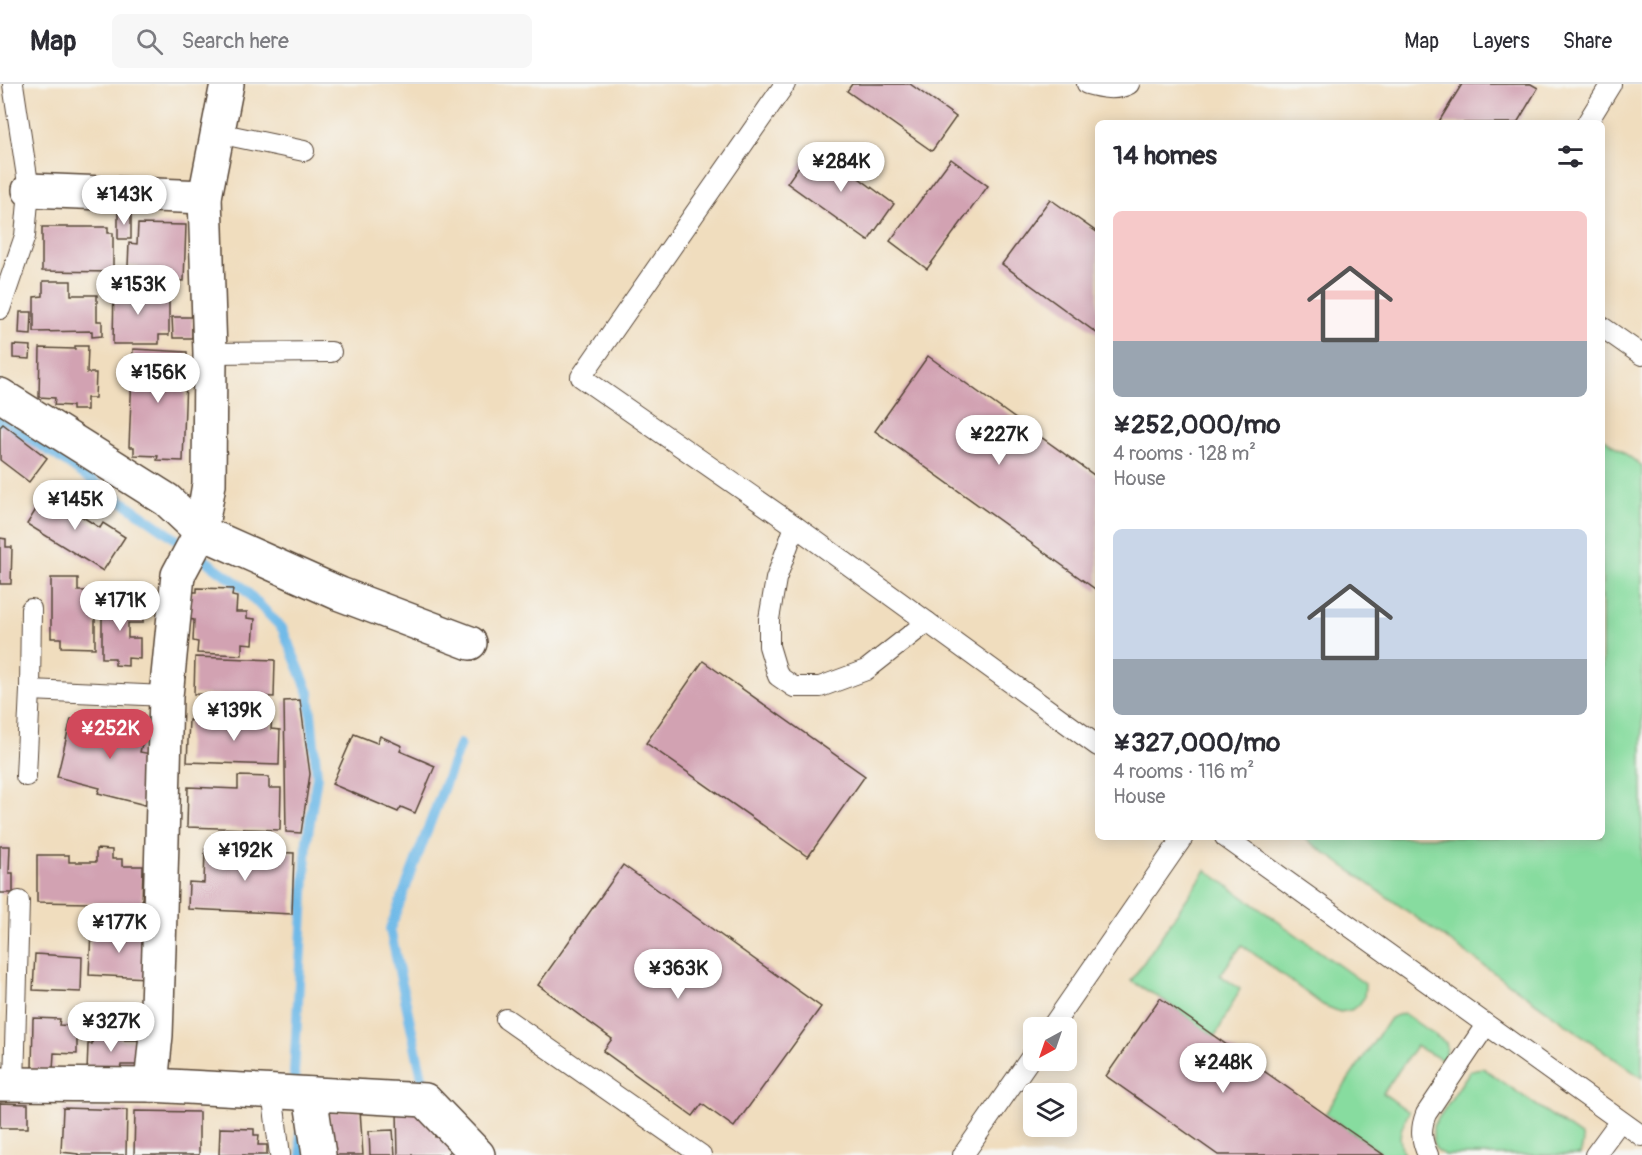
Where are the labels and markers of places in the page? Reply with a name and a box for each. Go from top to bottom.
pin: ¥284K [799,142,883,193]
pin: ¥143K [82,175,166,226]
pin: ¥153K [96,265,180,316]
pin: ¥156K [116,353,200,404]
pin: ¥227K [957,415,1041,466]
pin: ¥145K [33,480,117,531]
pin: ¥171K [78,581,162,632]
pin: ¥139K [192,691,276,742]
pin: ¥252K [68,709,152,760]
pin: ¥192K [203,831,287,882]
pin: ¥177K [77,903,161,954]
pin: ¥363K [636,949,720,1000]
pin: ¥327K [69,1002,153,1053]
pin: ¥248K [1181,1043,1265,1094]

